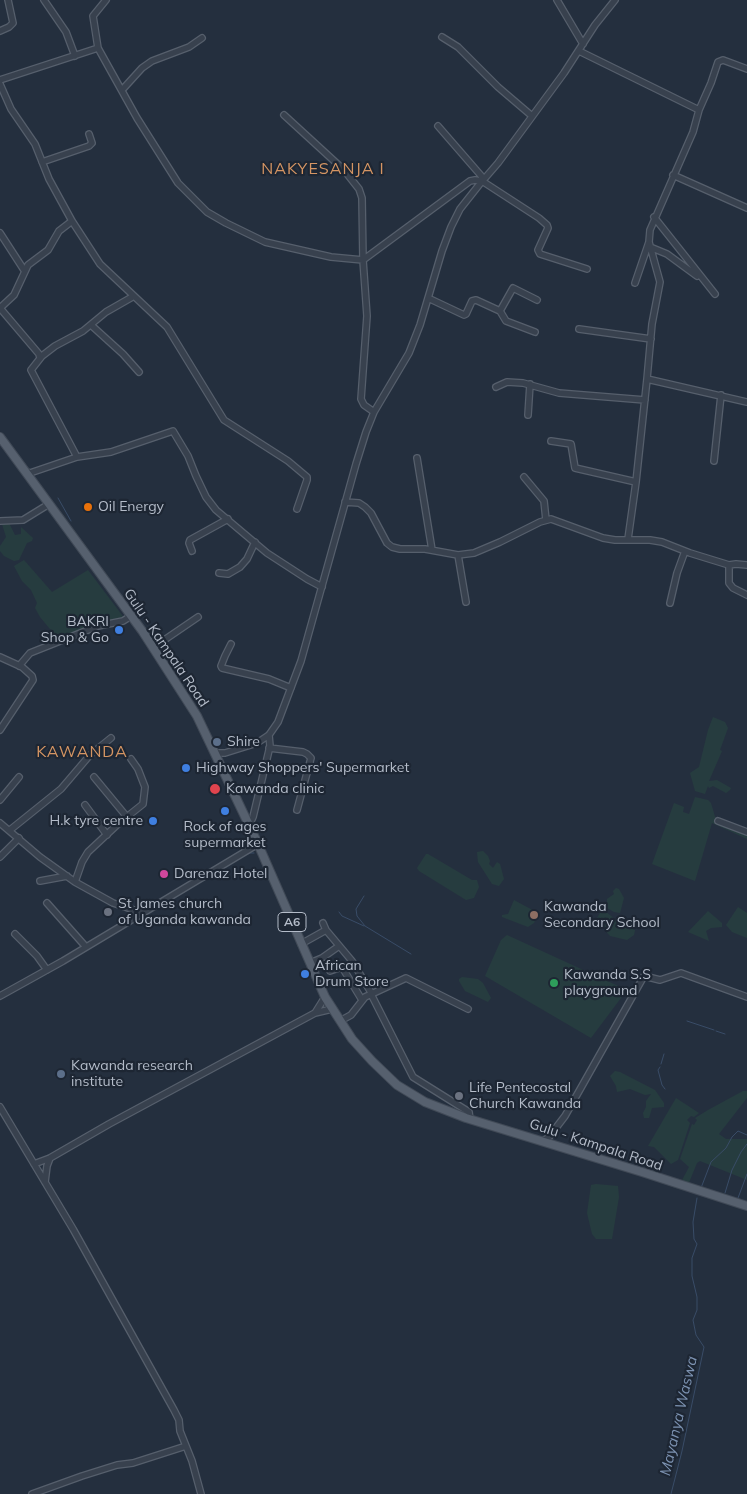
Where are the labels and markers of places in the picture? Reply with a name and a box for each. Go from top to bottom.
place label: Oil Energy [98,499,164,515]
marker: Oil Energy [82,501,94,513]
place label: BAKRI Shop & Go [41,614,109,646]
marker: BAKRI Shop & Go [113,624,125,636]
place label: Shire [227,734,260,750]
marker: Shire [211,736,223,748]
place label: Highway Shoppers' Supermarket [196,760,409,776]
marker: Highway Shoppers' Supermarket [180,762,192,774]
place label: Kawanda clinic [226,781,324,797]
marker: Kawanda clinic [208,782,222,796]
marker: Rock of ages supermarket [219,805,231,817]
place label: H.k tyre centre [49,813,143,829]
marker: H.k tyre centre [147,815,159,827]
place label: Rock of ages supermarket [183,819,267,852]
place label: Darenaz Hotel [174,866,267,882]
marker: Darenaz Hotel [158,868,170,880]
place label: St James church of Uganda kawanda [118,896,251,929]
place label: Kawanda Secondary School [544,899,660,932]
marker: St James church of Uganda kawanda [102,906,114,918]
marker: Kawanda Secondary School [528,909,540,921]
place label: African Drum Store [315,958,389,990]
place label: Kawanda S.S playground [564,967,651,1000]
marker: African Drum Store [299,968,311,980]
marker: Kawanda S.S playground [548,977,560,989]
place label: Kawanda research institute [71,1058,193,1090]
marker: Kawanda research institute [55,1068,67,1080]
place label: Life Pentecostal Church Kawanda [469,1080,581,1112]
marker: Life Pentecostal Church Kawanda [453,1090,465,1102]

